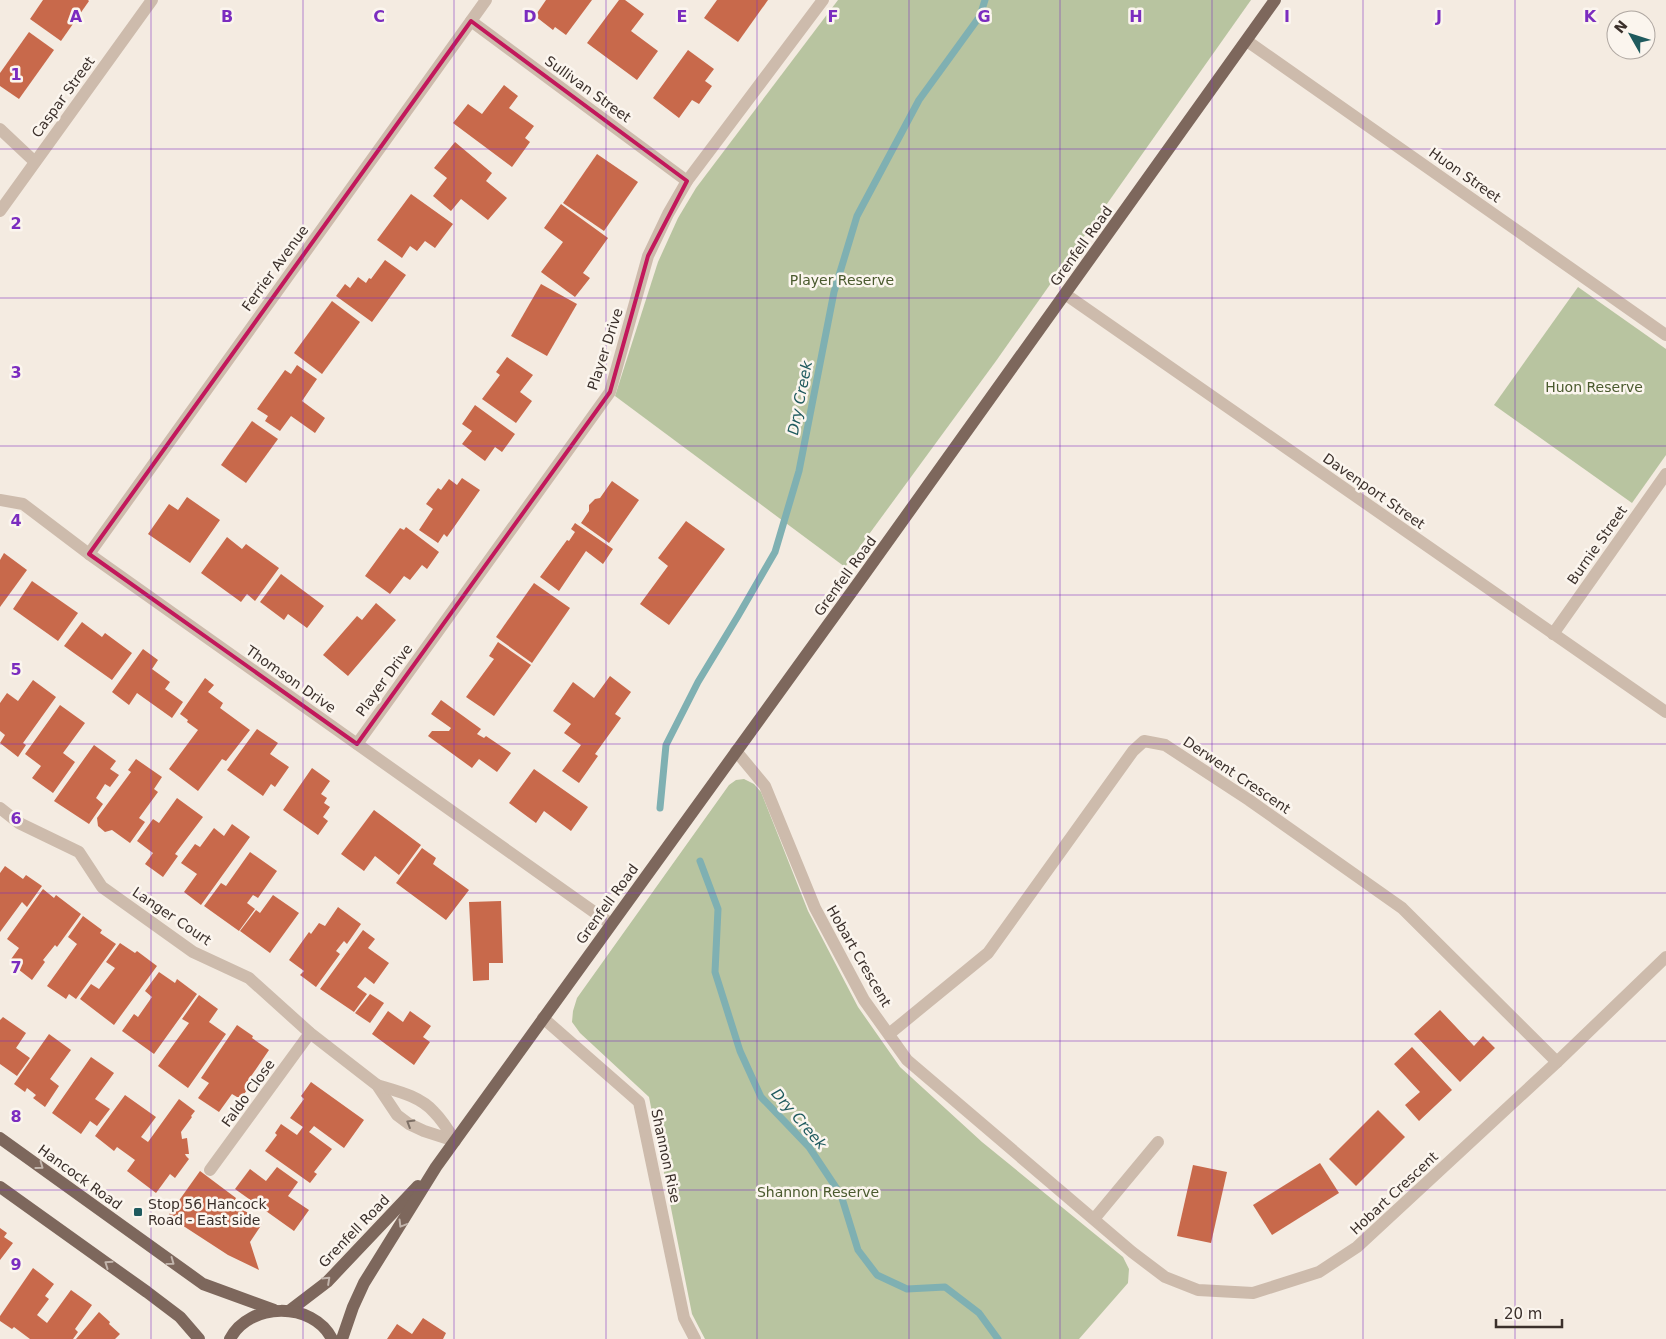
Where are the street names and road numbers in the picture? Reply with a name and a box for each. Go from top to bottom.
street label: Caspar Street [28,53,98,140]
street label: Sullivan Street [542,53,634,126]
street label: Huon Street [1426,144,1504,206]
street label: Grenfell Road [1047,203,1115,289]
street label: Ferrier Avenue [239,222,311,314]
street label: Player Drive [584,306,626,392]
street label: Davenport Street [1320,450,1428,532]
street label: Burnie Street [1564,502,1630,587]
street label: Grenfell Road [811,533,879,619]
street label: Thomson Drive [242,641,339,716]
street label: Player Drive [352,641,416,719]
street label: Derwent Crescent [1180,733,1294,817]
street label: Grenfell Road [573,861,641,947]
street label: Langer Court [130,884,215,948]
street label: Hobart Crescent [824,903,895,1010]
street label: Faldo Close [218,1056,278,1130]
street label: Shannon Rise [648,1108,684,1204]
street label: Hancock Road [35,1141,125,1213]
street label: Hobart Crescent [1347,1148,1442,1238]
street label: Grenfell Road [315,1191,393,1271]

